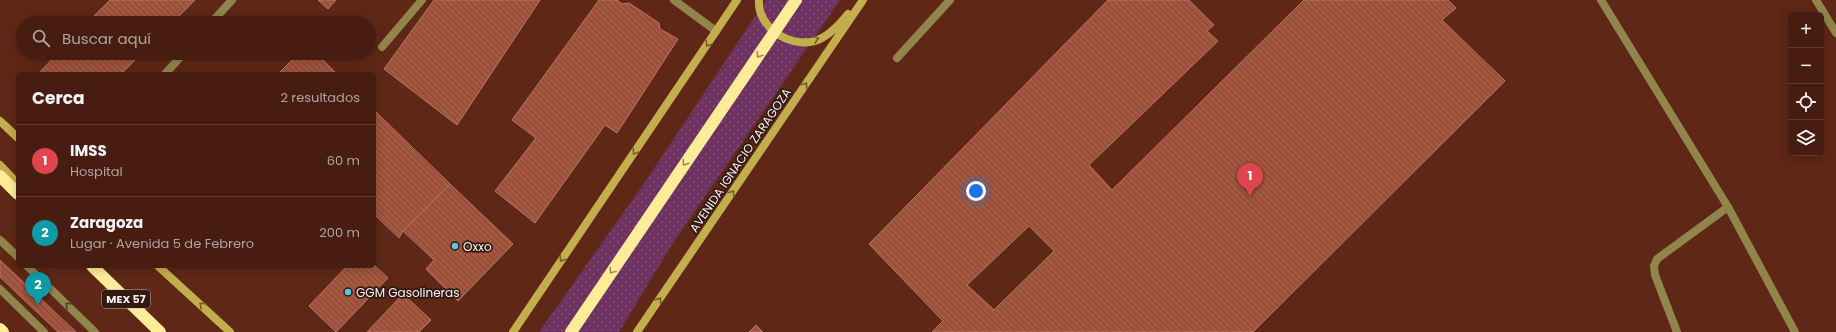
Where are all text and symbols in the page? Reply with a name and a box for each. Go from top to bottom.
map controls [1788,12,1824,156]
button: + [1788,12,1824,48]
search box [16,16,376,60]
icon: search [30,27,52,49]
text: Buscar aquí [62,28,151,49]
one-way arrow [812,35,819,44]
one-way arrow [705,40,712,47]
button: − [1788,48,1824,84]
one-way arrow [756,51,763,58]
one-way arrow [800,82,808,89]
button: locate [1788,84,1824,120]
street label: AVENIDA IGNACIO ZARAGOZA [685,85,795,235]
text: Cerca [32,86,85,110]
text: 2 resultados [280,88,360,107]
button: layers [1788,120,1824,156]
text: IMSS [70,140,107,161]
one-way arrow [633,147,640,154]
text: 1 [43,151,47,170]
text: 60 m [327,151,360,170]
one-way arrow [683,159,690,166]
text: Hospital [70,162,123,181]
pin: 1 [1237,163,1263,196]
your location [966,181,986,201]
one-way arrow [727,190,734,197]
text: Zaragoza [70,212,143,233]
text: 2 [41,223,49,242]
text: 200 m [319,223,360,242]
text: Lugar · Avenida 5 de Febrero [70,234,254,253]
place label: Oxxo [463,238,492,255]
marker: Oxxo [450,241,460,251]
one-way arrow [560,255,567,262]
one-way arrow [610,266,617,273]
pin: 2 [25,272,51,305]
place label: GGM Gasolineras [356,284,459,301]
marker: GGM Gasolineras [343,287,353,297]
road number: MEX 57 [102,290,150,308]
one-way arrow [654,297,662,304]
one-way arrow [65,302,73,309]
one-way arrow [199,302,207,310]

